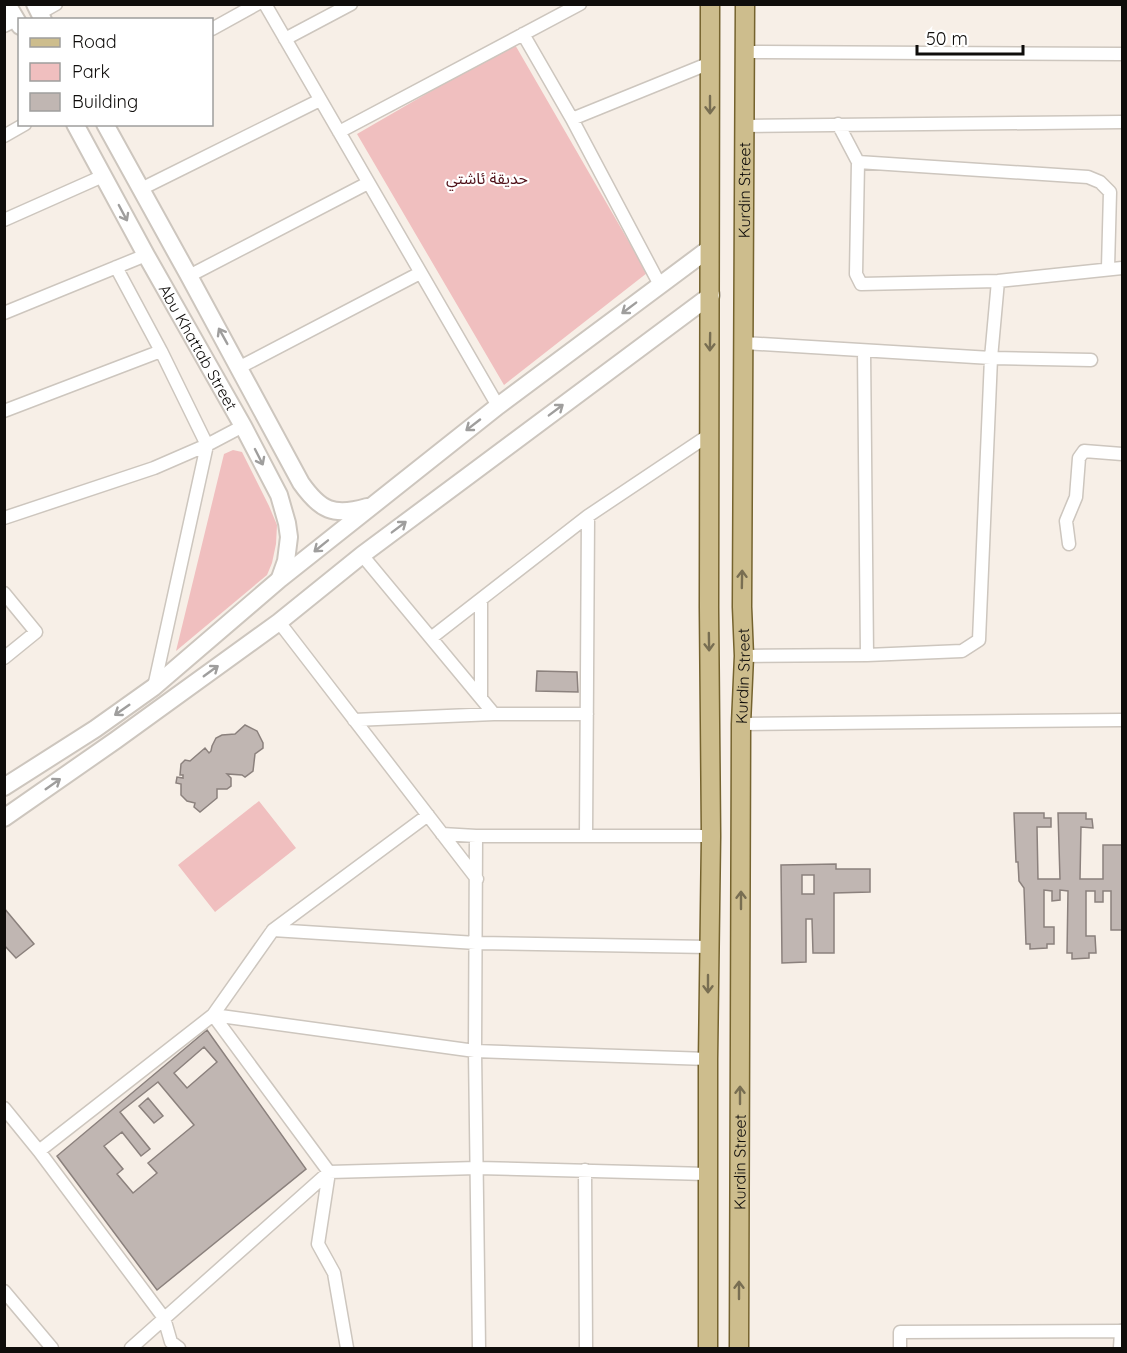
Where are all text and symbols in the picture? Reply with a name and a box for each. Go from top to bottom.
legend [18,18,213,126]
scale bar [917,18,1024,56]
text: 50 m [926,27,968,50]
text: Road [72,30,117,53]
text: Park [72,60,110,83]
text: Building [72,90,138,113]
one-way arrow [704,94,716,114]
street label: Kurdin Street [734,142,754,238]
park label: حديقة ئاشتي [446,168,528,191]
one-way arrow [117,204,129,221]
street label: Abu Khattab Street [155,281,242,414]
one-way arrow [621,301,637,314]
one-way arrow [217,328,228,346]
one-way arrow [704,331,716,351]
one-way arrow [547,404,563,417]
one-way arrow [466,418,482,431]
one-way arrow [254,447,265,465]
one-way arrow [391,521,407,533]
one-way arrow [313,540,329,553]
one-way arrow [736,570,748,590]
street label: Kurdin Street [731,628,754,724]
one-way arrow [703,631,715,651]
one-way arrow [203,665,219,677]
one-way arrow [114,704,130,716]
one-way arrow [44,778,60,790]
one-way arrow [735,891,746,911]
one-way arrow [702,973,714,993]
one-way arrow [734,1086,746,1106]
street label: Kurdin Street [729,1114,750,1210]
one-way arrow [733,1281,745,1301]

